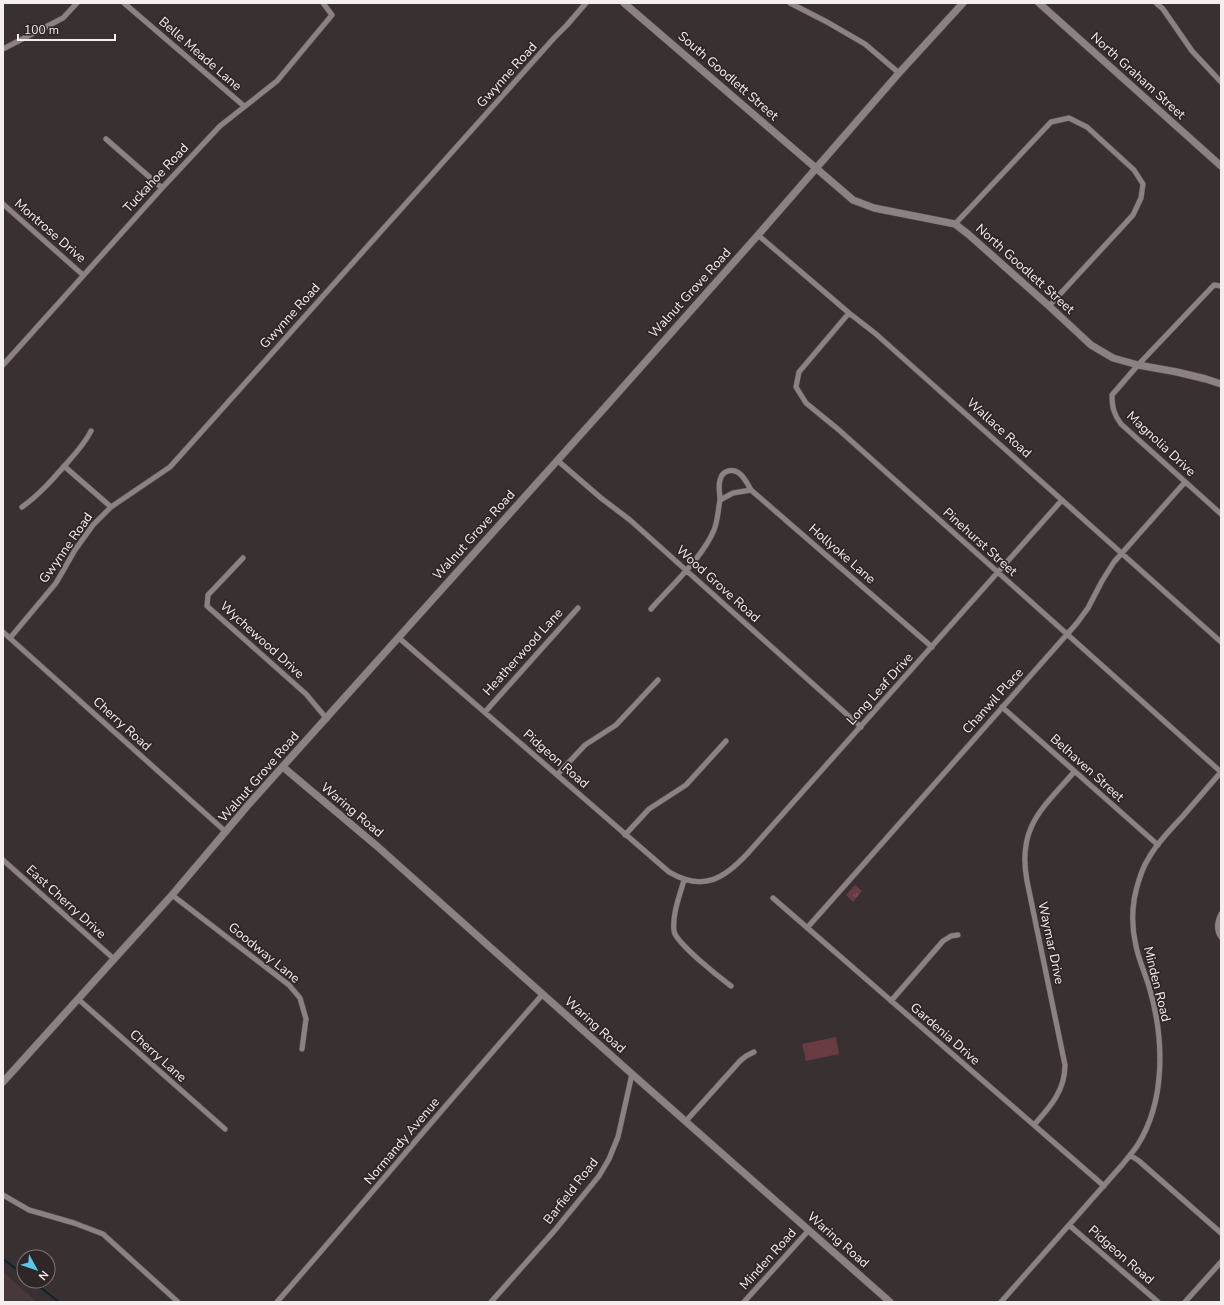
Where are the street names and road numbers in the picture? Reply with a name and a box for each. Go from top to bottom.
street label: Belle Meade Lane [155,13,245,95]
street label: South Goodlett Street [674,27,782,125]
street label: North Graham Street [1087,28,1190,124]
street label: Gwynne Road [473,38,541,112]
street label: Tuckahoe Road [119,139,193,217]
street label: Montrose Drive [10,195,90,267]
street label: North Goodlett Street [972,220,1079,318]
street label: Walnut Grove Road [645,244,735,342]
street label: Gwynne Road [256,279,324,353]
street label: Wallace Road [963,394,1035,462]
street label: Magnolia Drive [1123,407,1199,481]
street label: Walnut Grove Road [429,486,519,584]
street label: Pinehurst Street [939,504,1021,581]
street label: Gwynne Road [35,509,97,587]
street label: Hollyoke Lane [805,520,879,588]
street label: Wood Grove Road [672,541,764,627]
street label: Wychewood Drive [216,597,308,683]
street label: Heatherwood Lane [479,604,567,700]
street label: Long Leaf Drive [843,649,917,729]
street label: Chanwil Place [958,664,1028,738]
street label: Cherry Road [89,693,155,755]
street label: Pidgeon Road [519,725,593,793]
street label: Walnut Grove Road [214,728,304,826]
street label: Belhaven Street [1046,730,1128,806]
street label: Waring Road [317,778,387,842]
street label: East Cherry Drive [22,861,110,943]
street label: Waymar Drive [1033,900,1069,986]
street label: Goodway Lane [224,919,304,988]
street label: Minden Road [1139,944,1175,1024]
street label: Waring Road [560,993,630,1057]
street label: Gardenia Drive [906,999,984,1069]
street label: Cherry Lane [126,1026,190,1087]
street label: Normandy Avenue [360,1093,444,1188]
street label: Barfield Road [539,1154,603,1228]
street label: Waring Road [803,1208,873,1272]
street label: Pidgeon Road [1084,1221,1158,1289]
street label: Minden Road [736,1224,800,1294]

